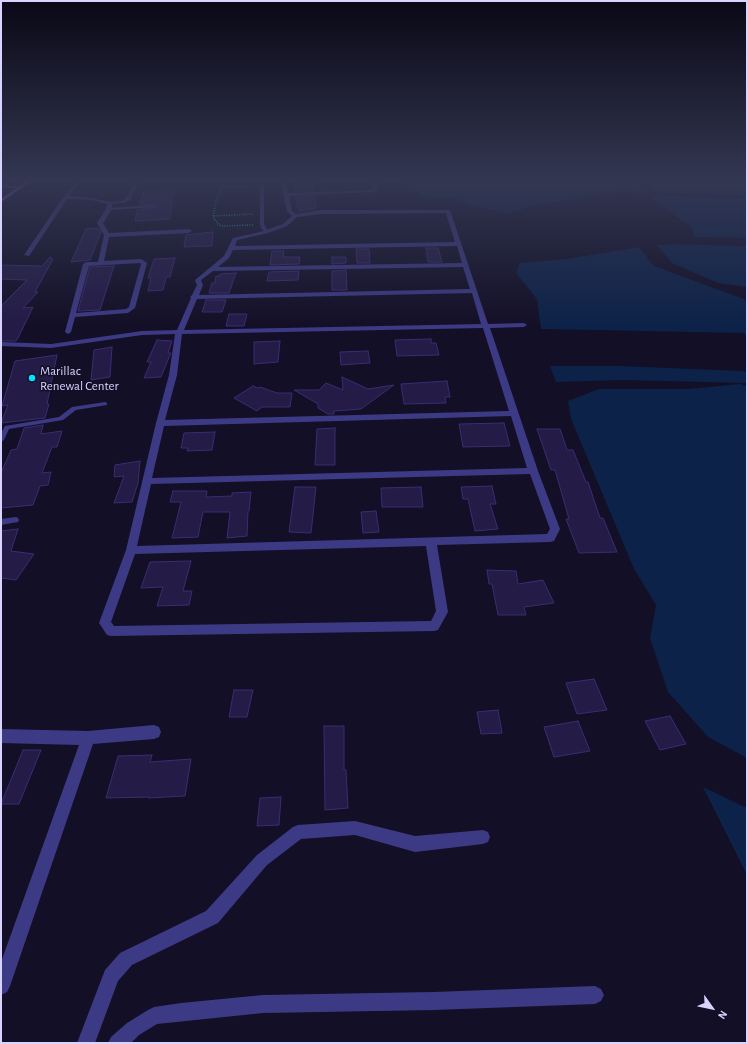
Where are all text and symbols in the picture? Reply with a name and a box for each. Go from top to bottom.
place label: Marillac Renewal Center [40,363,119,394]
marker: Marillac Renewal Center [27,373,37,383]
north arrow [692,988,732,1028]
text: N [716,1009,729,1021]

